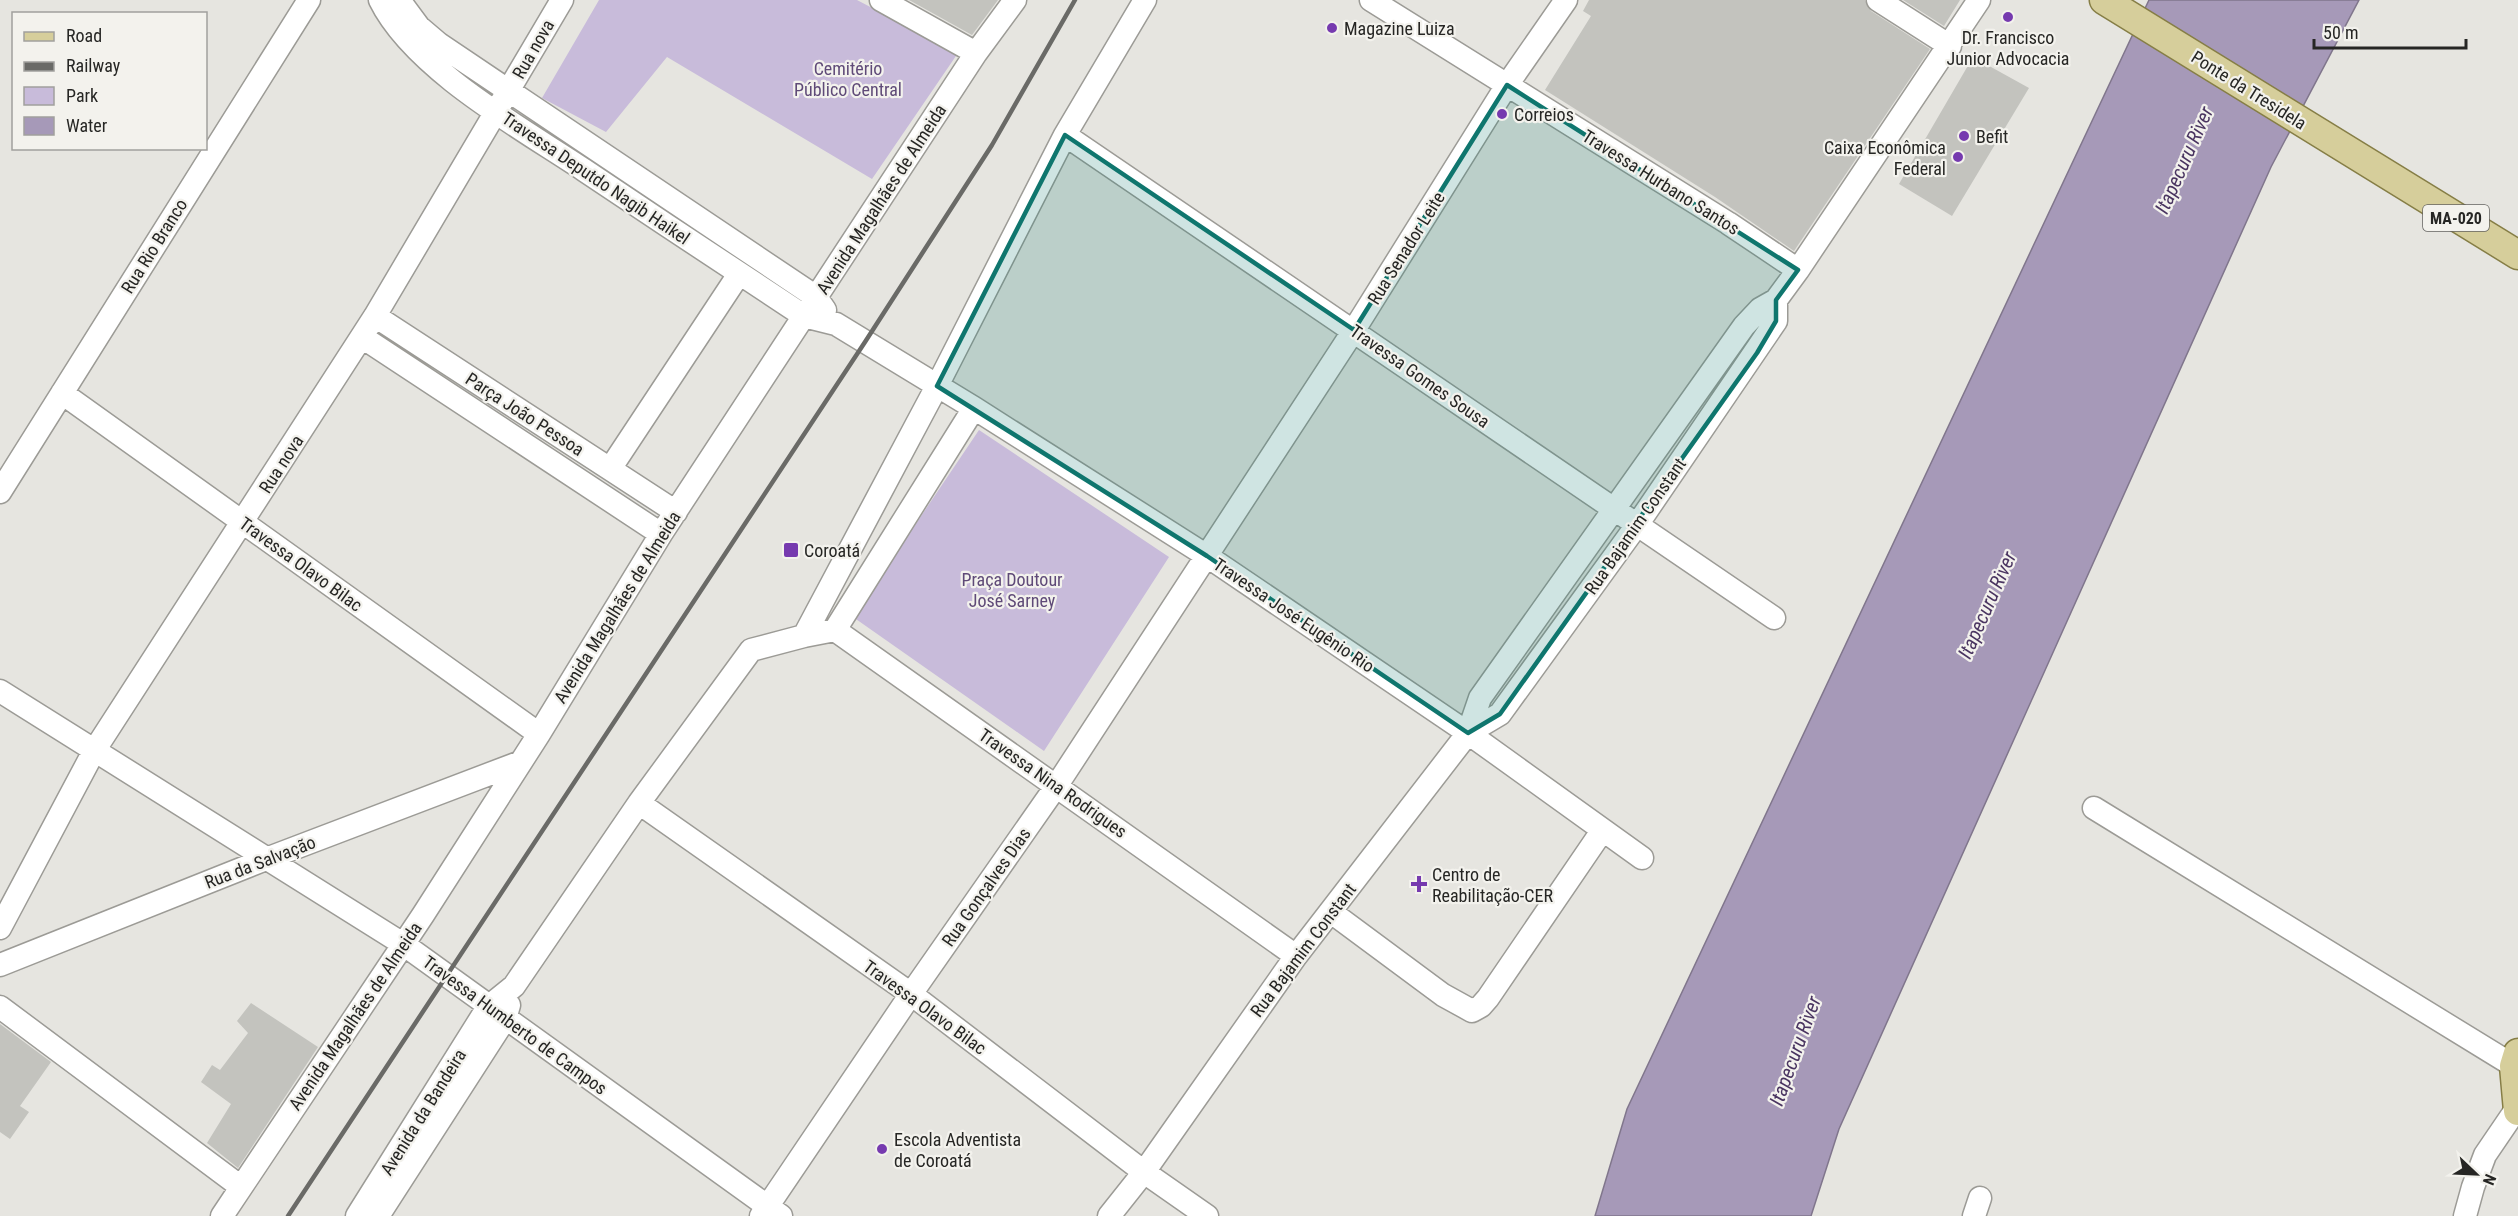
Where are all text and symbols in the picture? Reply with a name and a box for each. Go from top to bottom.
marker: Dr. Francisco Junior Advocacia [2001,10,2015,24]
legend [12,12,207,150]
scale bar [2314,12,2466,50]
street label: Rua nova [508,16,558,82]
place label: Magazine Luiza [1344,18,1455,39]
marker: Magazine Luiza [1325,21,1339,35]
text: 50 m [2323,22,2358,43]
text: Road [66,25,102,46]
place label: Dr. Francisco Junior Advocacia [1947,27,2069,69]
street label: Ponte da Tresidela [2188,46,2310,134]
text: Railway [66,55,121,76]
park label: Cemitério Público Central [794,58,902,100]
text: Park [66,85,98,106]
street label: Avenida Magalhães de Almeida [812,100,950,298]
water label: Itapecuru River [2150,102,2219,217]
place label: Correios [1514,104,1574,125]
street label: Travessa Deputdo Nagib Haikel [498,107,694,249]
marker: Correios [1495,107,1509,121]
text: Water [66,115,108,136]
street label: Travessa Hurbano Santos [1579,125,1743,239]
place label: Befit [1976,126,2008,147]
marker: Befit [1957,129,1971,143]
place label: Caixa Econômica Federal [1824,137,1946,179]
marker: Caixa Econômica Federal [1951,150,1965,164]
street label: Rua Senador Leite [1363,188,1449,308]
street label: Rua Rio Branco [117,195,191,297]
road number: MA-020 [2423,205,2489,231]
street label: Travessa Gomes Sousa [1346,320,1494,432]
street label: Parça João Pessoa [462,368,588,460]
street label: Rua nova [255,431,307,497]
street label: Rua Bajamim Constant [1580,454,1690,598]
street label: Avenida Magalhães de Almeida [549,507,685,707]
street label: Travessa Olavo Bilac [235,512,367,616]
place label: Coroatá [804,540,860,561]
marker: Coroatá [782,541,800,559]
water label: Itapecuru River [1953,547,2022,662]
street label: Travessa José Eugênio Rio [1210,553,1378,677]
park label: Praça Doutour José Sarney [961,569,1063,611]
street label: Travessa Nina Rodrigues [975,724,1131,842]
street label: Rua Gonçalves Dias [937,824,1035,950]
street label: Rua da Salvação [202,831,318,893]
place label: Centro de Reabilitação-CER [1432,864,1553,906]
marker: Centro de Reabilitação-CER [1410,875,1428,893]
street label: Rua Bajamim Constant [1246,879,1360,1021]
street label: Avenida Magalhães de Almeida [284,918,426,1114]
street label: Travessa Humberto de Campos [419,951,611,1099]
street label: Travessa Olavo Bilac [859,955,991,1059]
water label: Itapecuru River [1764,992,1826,1109]
street label: Avenida da Bandeira [376,1045,470,1179]
place label: Escola Adventista de Coroatá [894,1129,1021,1171]
marker: Escola Adventista de Coroatá [875,1142,889,1156]
north arrow [2446,1144,2506,1204]
text: N [2479,1171,2500,1188]

